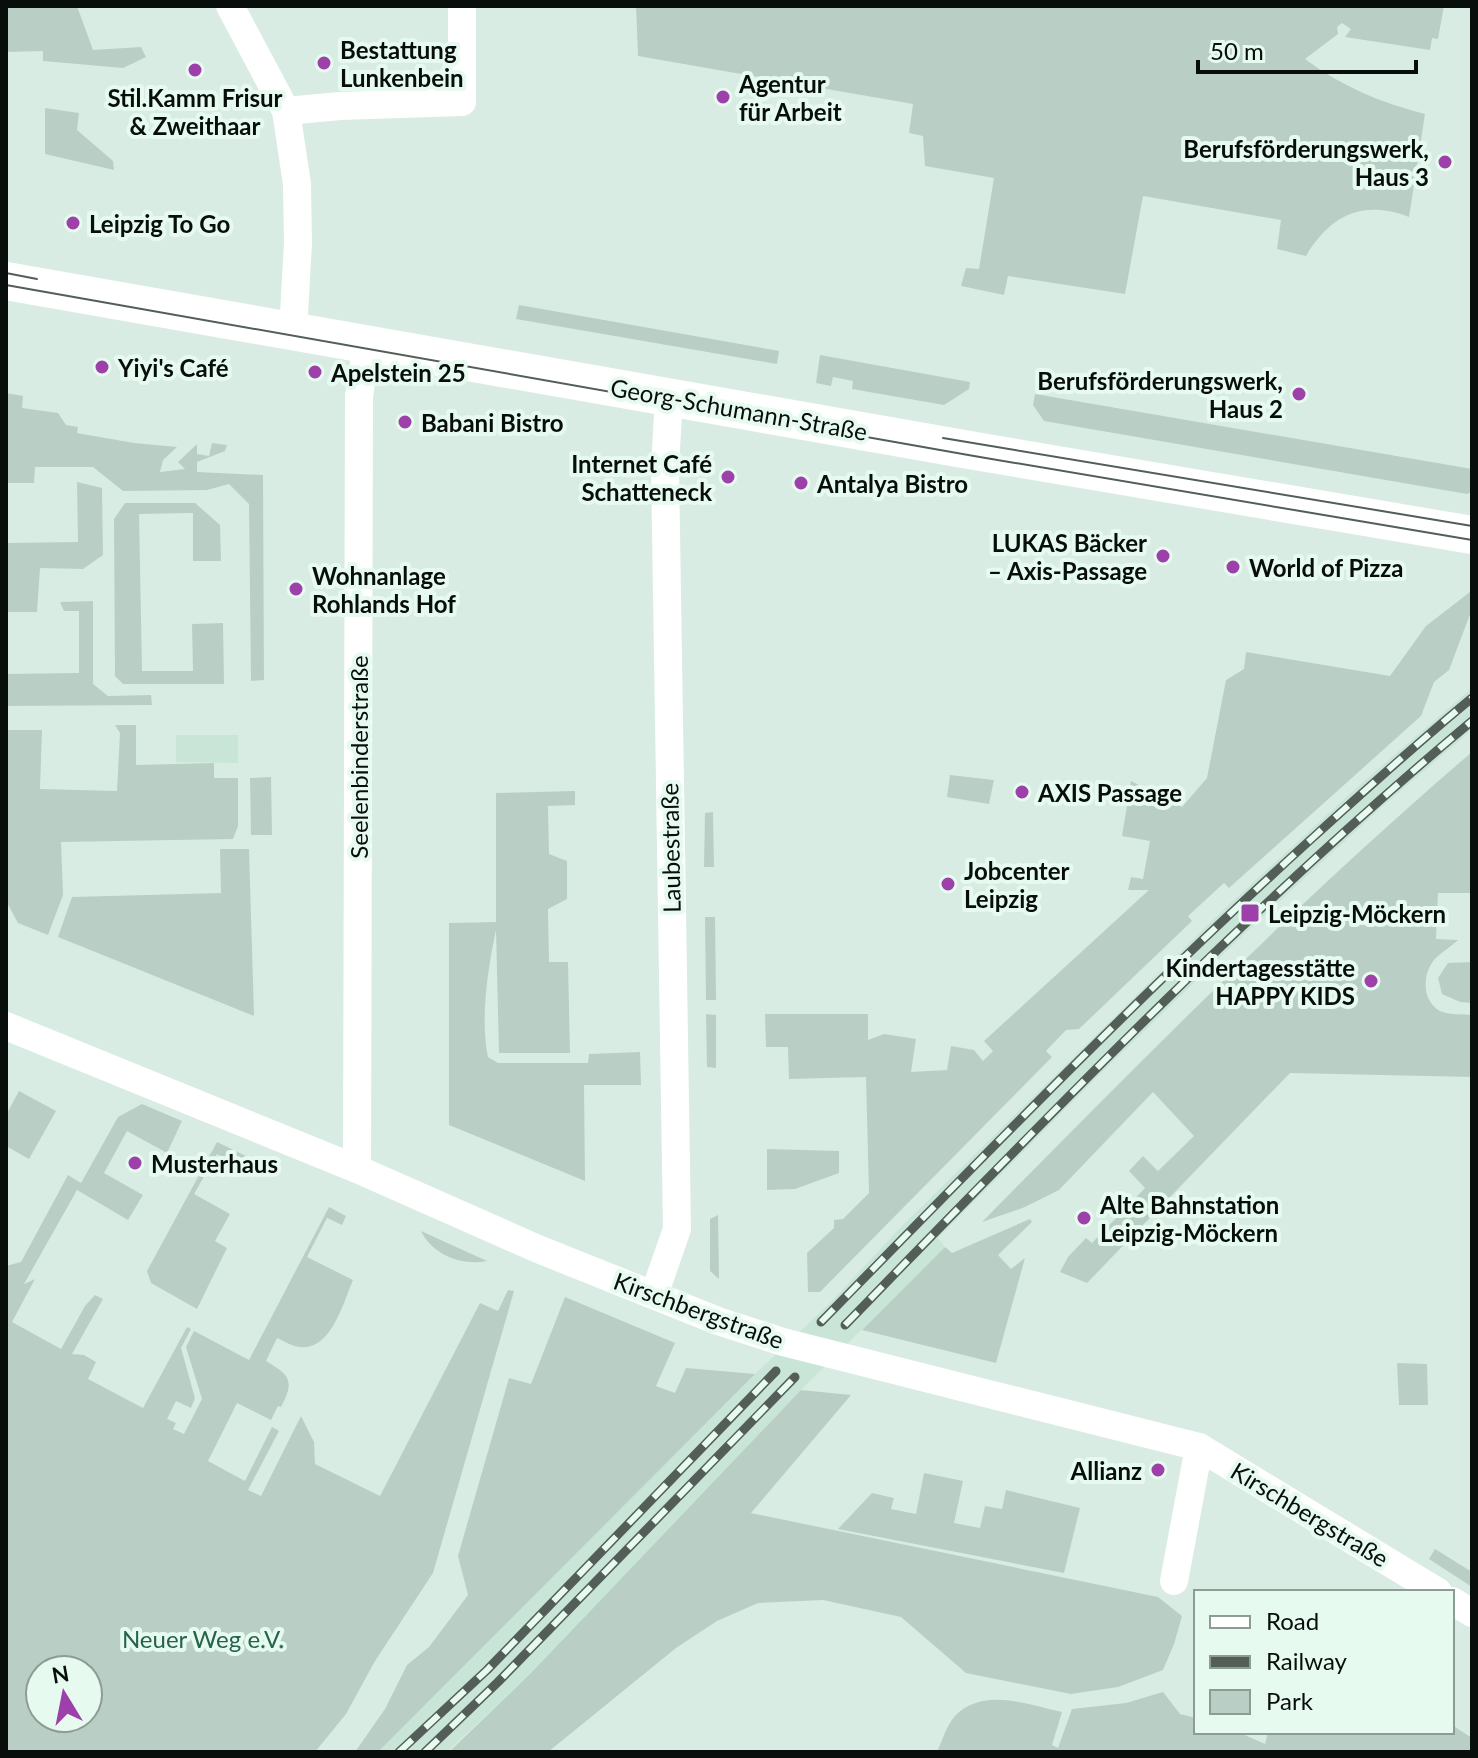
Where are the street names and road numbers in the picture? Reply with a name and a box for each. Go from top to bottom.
street label: Georg-Schumann-Straße [608,372,870,446]
street label: Seelenbinderstraße [344,655,373,859]
street label: Laubestraße [654,783,686,913]
street label: Kirschbergstraße [610,1266,788,1354]
street label: Kirschbergstraße [1226,1456,1394,1572]

